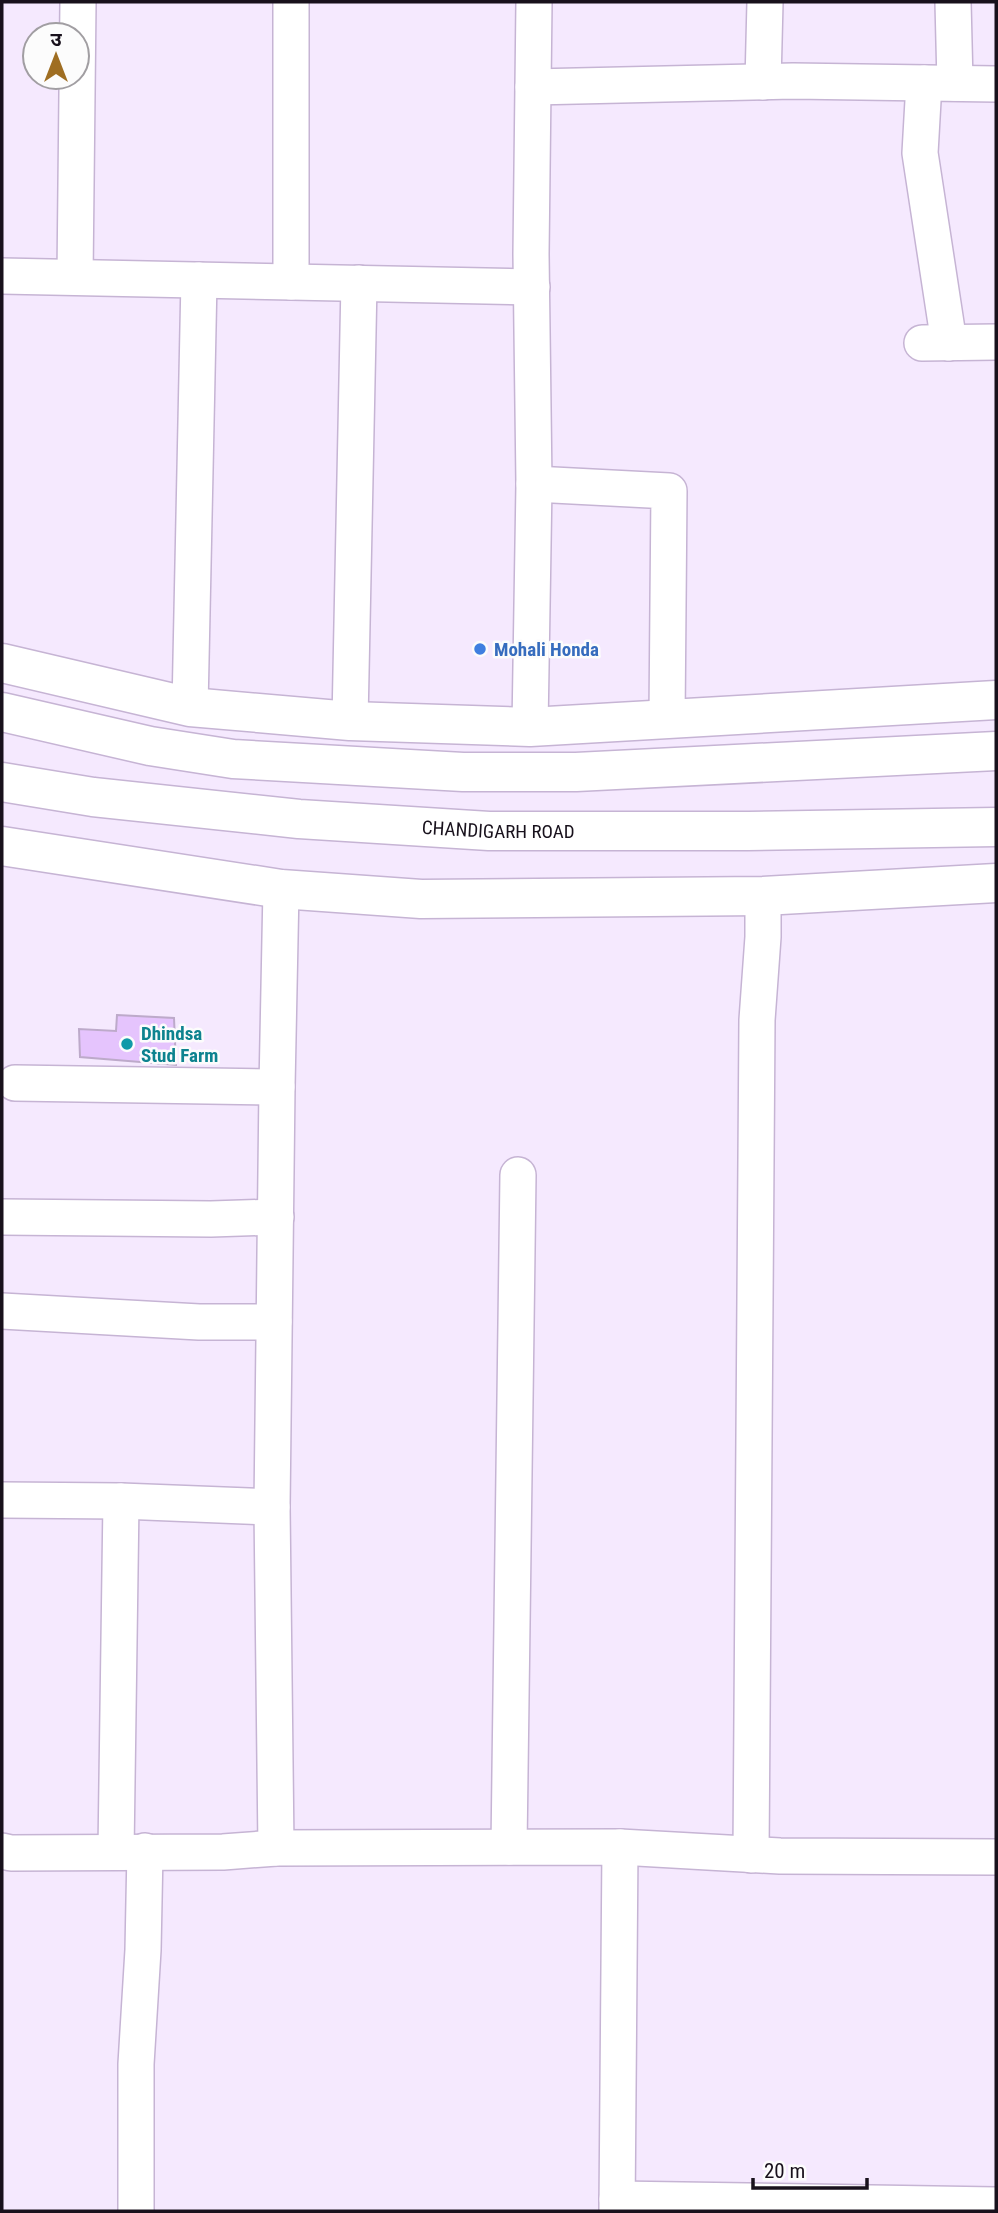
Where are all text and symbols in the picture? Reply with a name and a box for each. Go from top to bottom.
north arrow [21,21,91,91]
text: उ [50,28,62,51]
place label: Mohali Honda [494,638,599,661]
marker: Mohali Honda [472,641,488,657]
street label: CHANDIGARH ROAD [421,816,575,843]
place label: Dhindsa Stud Farm [141,1022,218,1067]
marker: Dhindsa Stud Farm [119,1036,135,1052]
scale bar [753,2146,867,2190]
text: 20 m [764,2159,805,2183]

